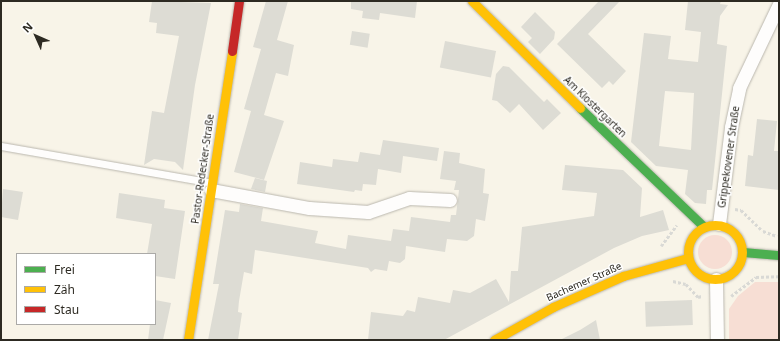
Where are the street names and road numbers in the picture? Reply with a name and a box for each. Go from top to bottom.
street label: Am Klostergarten [561,74,629,140]
street label: Grippekovener Straße [716,105,742,209]
street label: Pastor-Redecker-Straße [189,113,217,225]
street label: Bachemer Straße [545,260,623,304]

